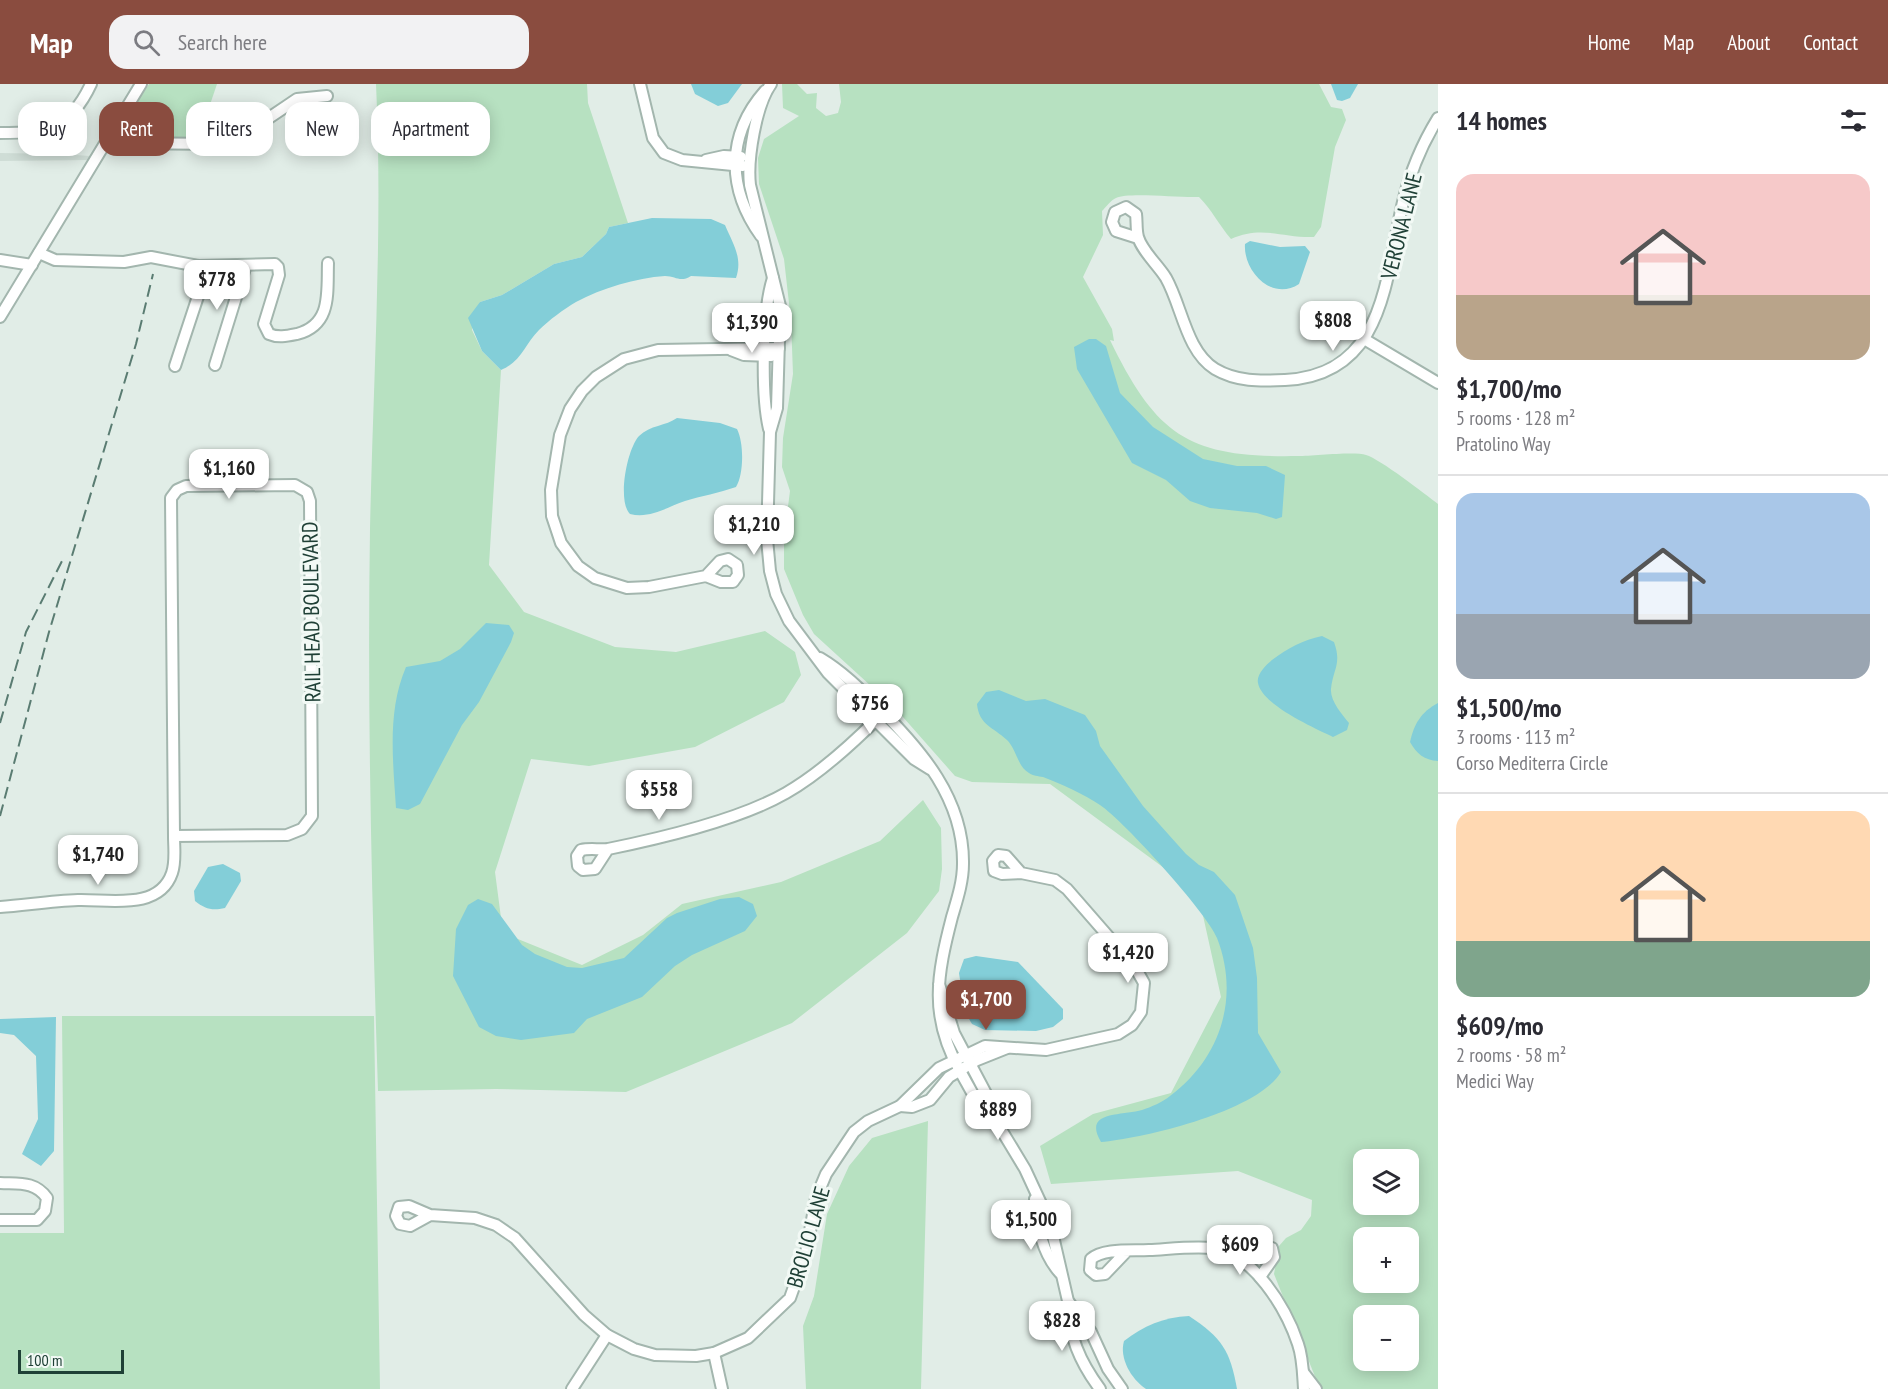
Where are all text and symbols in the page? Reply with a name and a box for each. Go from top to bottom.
search box [109,15,529,69]
text: Map [30,24,73,61]
icon: search [130,26,163,59]
text: Search here [178,28,267,56]
text: Home [1588,29,1630,56]
text: Map [1663,29,1694,56]
text: About [1727,29,1770,56]
text: Contact [1803,29,1858,56]
chip: Buy [18,102,87,156]
chip: Rent [99,102,174,156]
chip: Filters [186,102,273,156]
chip: New [285,102,359,156]
chip: Apartment [371,102,490,156]
text: 14 homes [1456,104,1547,137]
icon: filters [1837,104,1870,137]
street label: VERONA LANE [1374,170,1428,283]
icon: home [1609,213,1717,321]
pin: $778 [181,260,253,311]
text: $778 [198,266,236,292]
pin: $808 [1297,301,1369,352]
pin: $1,390 [703,303,801,354]
text: $808 [1314,307,1352,333]
text: $1,390 [726,309,778,335]
text: $1,700/mo [1456,372,1562,405]
text: 5 rooms · 128 m² [1456,405,1575,431]
text: Pratolino Way [1456,431,1551,457]
pin: $1,160 [180,449,278,500]
text: $1,160 [203,455,255,481]
pin: $1,210 [705,505,803,556]
text: $1,210 [728,511,780,537]
street label: RAIL HEAD BOULEVARD [295,521,327,703]
icon: home [1609,532,1717,640]
pin: $756 [834,684,906,735]
text: $756 [851,690,889,716]
text: $1,500/mo [1456,691,1562,724]
text: 3 rooms · 113 m² [1456,724,1575,750]
text: Corso Mediterra Circle [1456,750,1608,776]
pin: $558 [623,770,695,821]
text: $558 [640,776,678,802]
pin: $1,740 [49,835,147,886]
text: $1,740 [72,841,124,867]
icon: home [1609,850,1717,958]
pin: $1,420 [1079,933,1177,984]
text: $1,420 [1102,939,1154,965]
pin: $1,700 [937,980,1035,1031]
text: $1,700 [960,986,1012,1012]
text: $609/mo [1456,1009,1544,1042]
text: 2 rooms · 58 m² [1456,1042,1566,1068]
text: Medici Way [1456,1068,1534,1094]
pin: $889 [962,1090,1034,1141]
text: $889 [979,1096,1017,1122]
map controls [1353,1149,1419,1371]
button: layers [1353,1149,1419,1215]
street label: BROLIO LANE [780,1183,836,1291]
pin: $1,500 [982,1200,1080,1251]
text: $1,500 [1005,1206,1057,1232]
pin: $609 [1204,1225,1276,1276]
button: + [1353,1227,1419,1293]
text: $609 [1221,1231,1259,1257]
pin: $828 [1026,1301,1098,1352]
button: − [1353,1305,1419,1371]
text: $828 [1043,1307,1081,1333]
scale bar [18,1347,124,1374]
text: 100 m [27,1350,62,1370]

